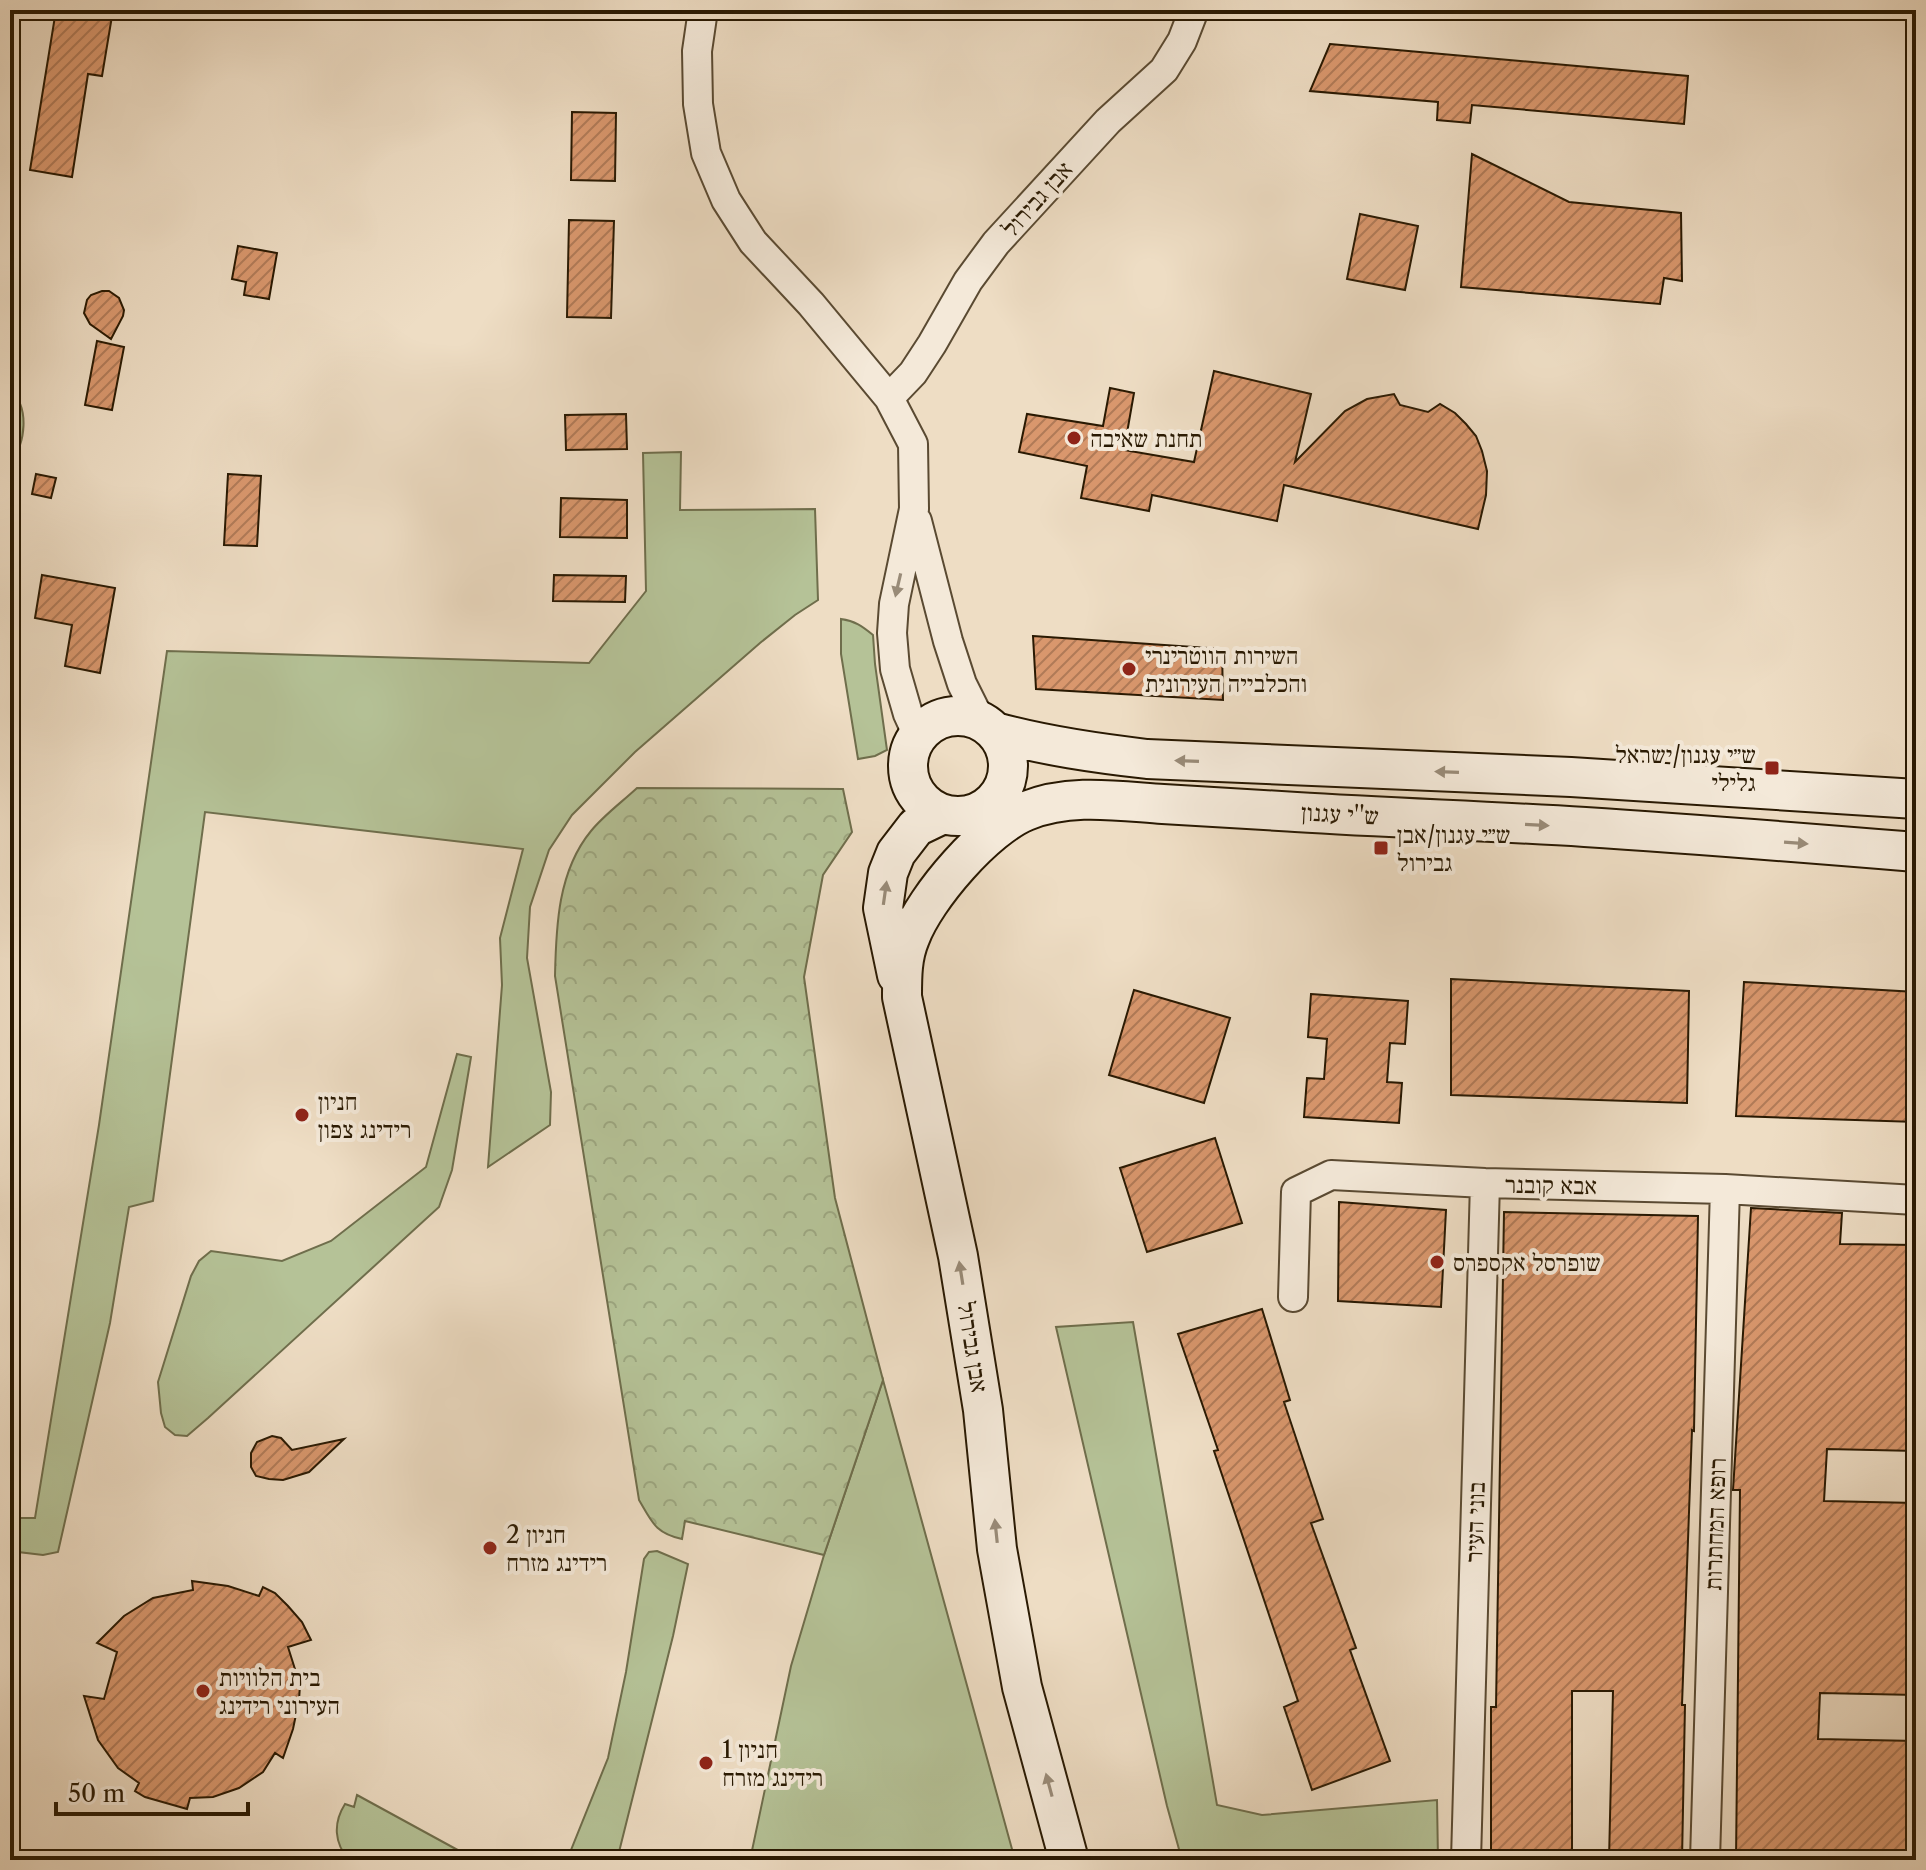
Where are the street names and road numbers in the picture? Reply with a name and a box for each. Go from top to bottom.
street label: אבן גבירול [996,155,1078,243]
street label: ש''י עגנון [1300,797,1380,831]
street label: אבא קובנר [1505,1170,1597,1200]
street label: אבן גבירול [952,1299,994,1395]
street label: רופא המחתרות [1698,1457,1732,1591]
street label: בוני העיר [1459,1481,1491,1563]

